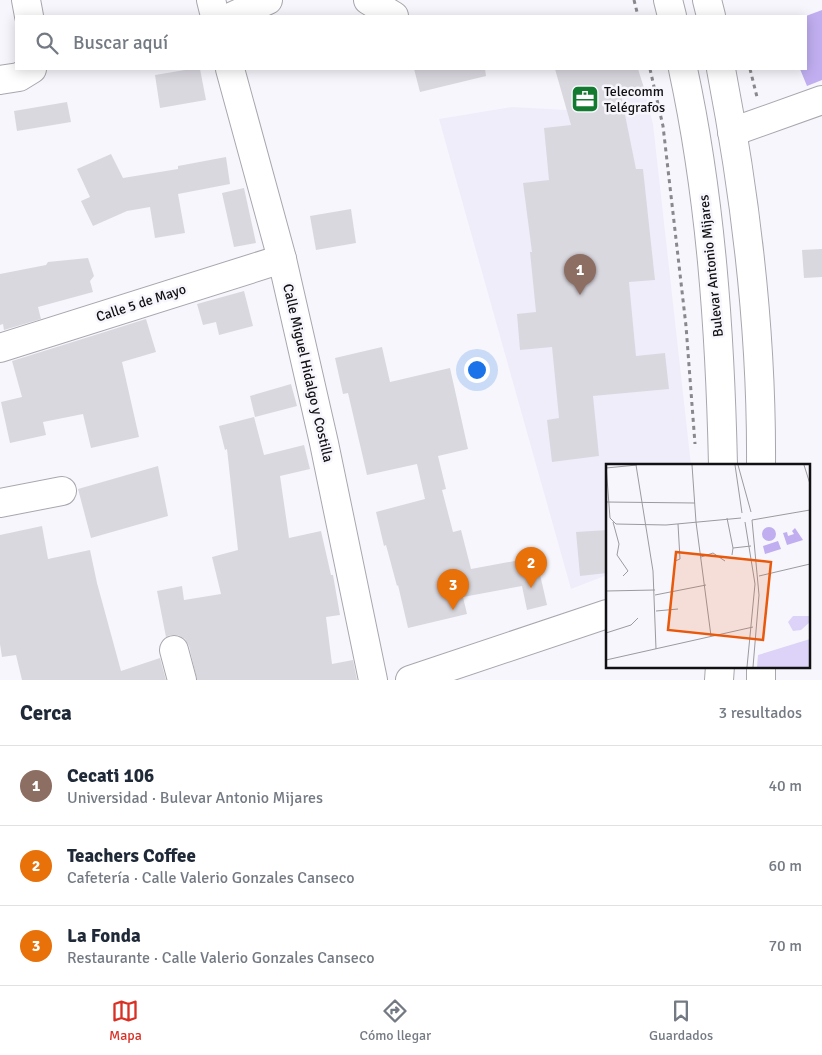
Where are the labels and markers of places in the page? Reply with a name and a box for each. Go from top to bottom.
place label: Telecomm Telégrafos [604,83,665,116]
office icon: Telecomm Telégrafos [570,84,600,114]
pin: 1 [564,254,596,295]
pin: 2 [515,547,547,588]
pin: 3 [437,569,469,610]

